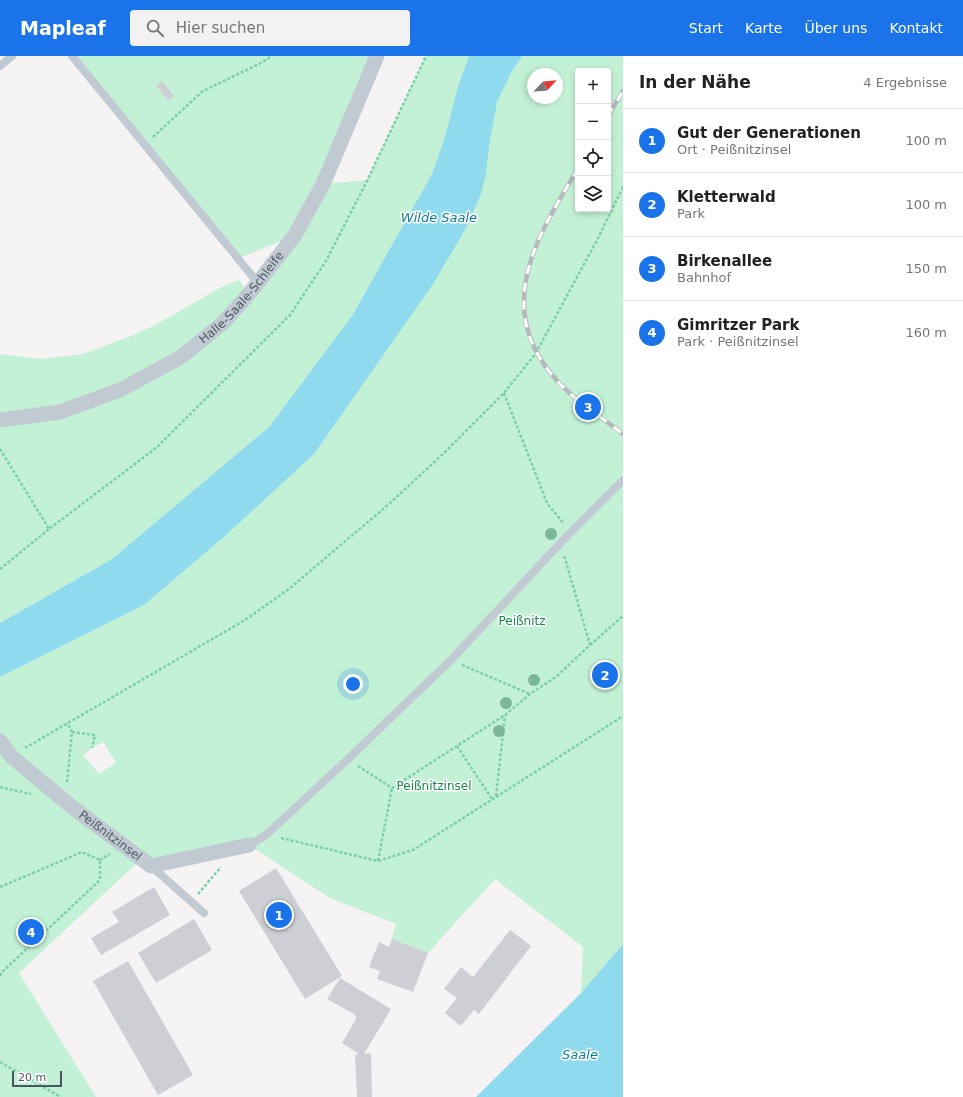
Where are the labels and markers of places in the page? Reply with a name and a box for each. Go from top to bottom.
pin: 3 [575,392,601,422]
pin: 2 [592,660,618,690]
pin: 1 [266,900,292,930]
pin: 4 [18,917,44,947]

